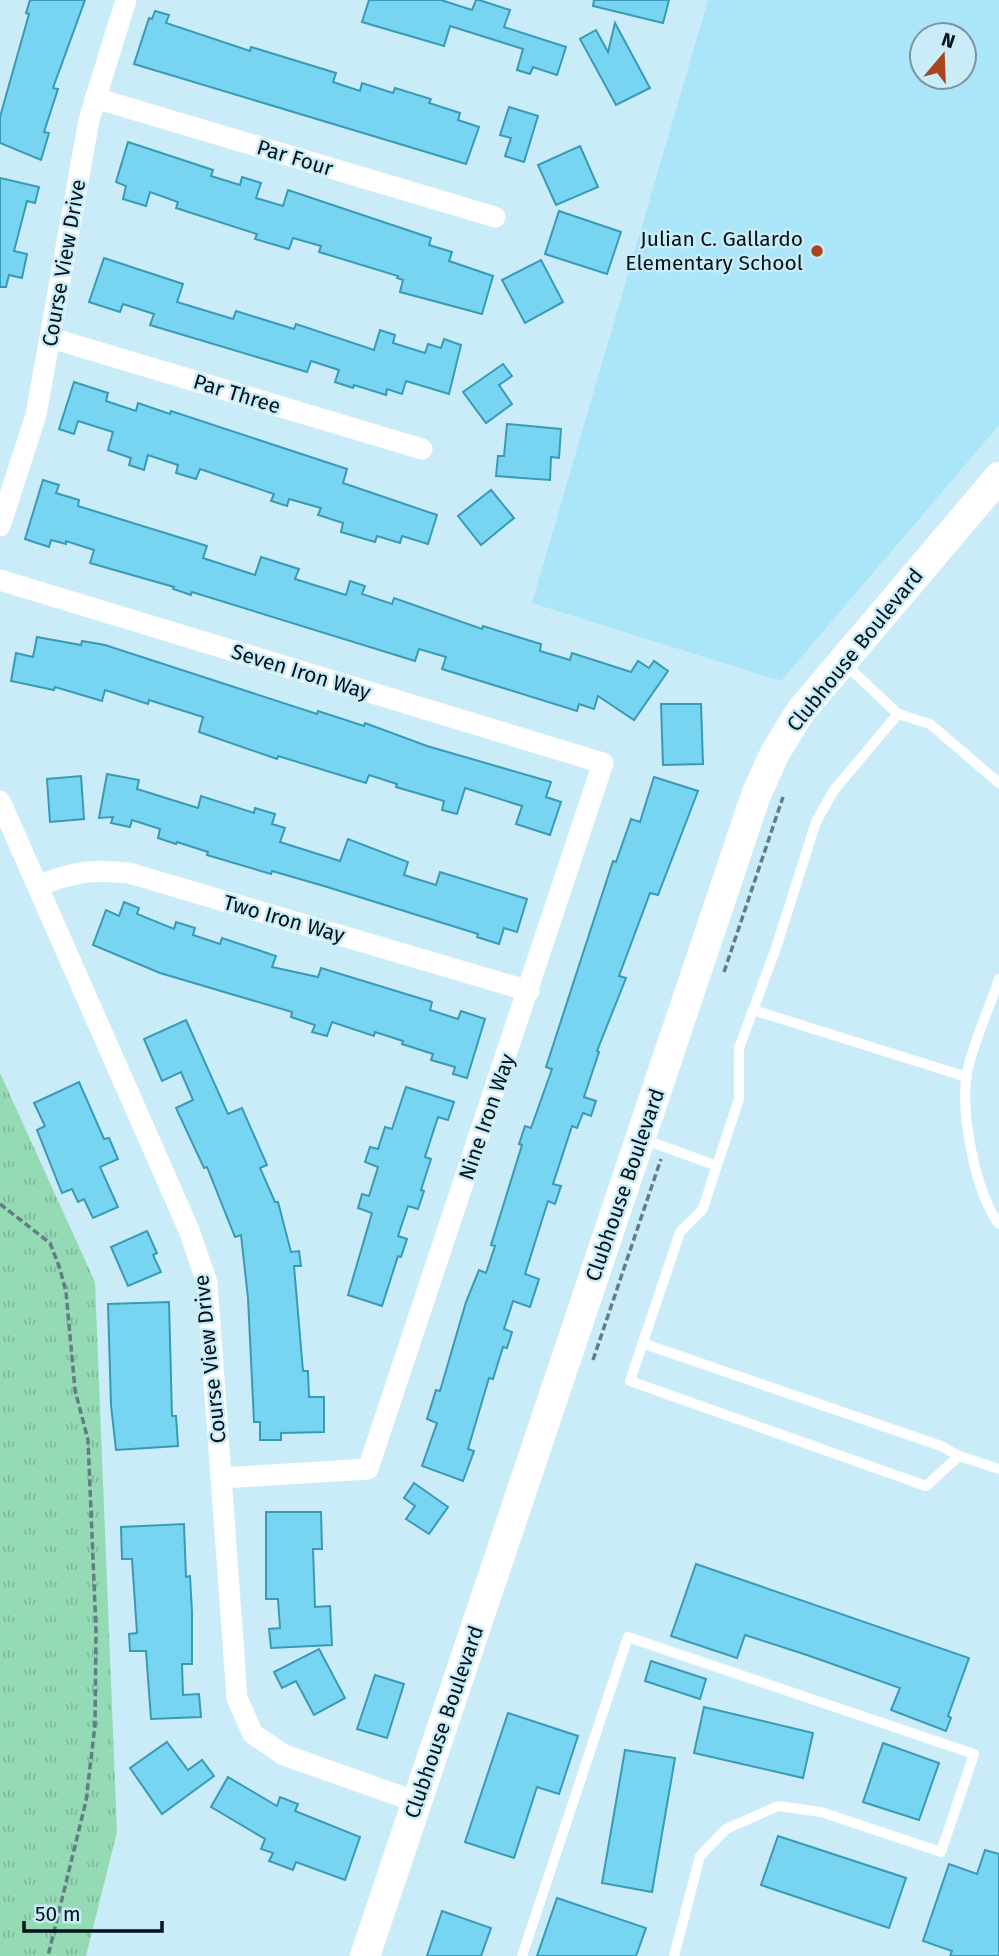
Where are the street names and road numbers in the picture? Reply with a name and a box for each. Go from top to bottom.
street label: Par Four [254,134,336,182]
street label: Course View Drive [36,177,92,349]
street label: Par Three [190,368,284,420]
street label: Clubhouse Boulevard [781,563,929,737]
street label: Seven Iron Way [228,638,374,706]
street label: Two Iron Way [220,889,348,949]
street label: Nine Iron Way [453,1050,521,1183]
street label: Clubhouse Boulevard [580,1085,670,1285]
street label: Course View Drive [188,1273,232,1445]
street label: Clubhouse Boulevard [399,1622,489,1822]

